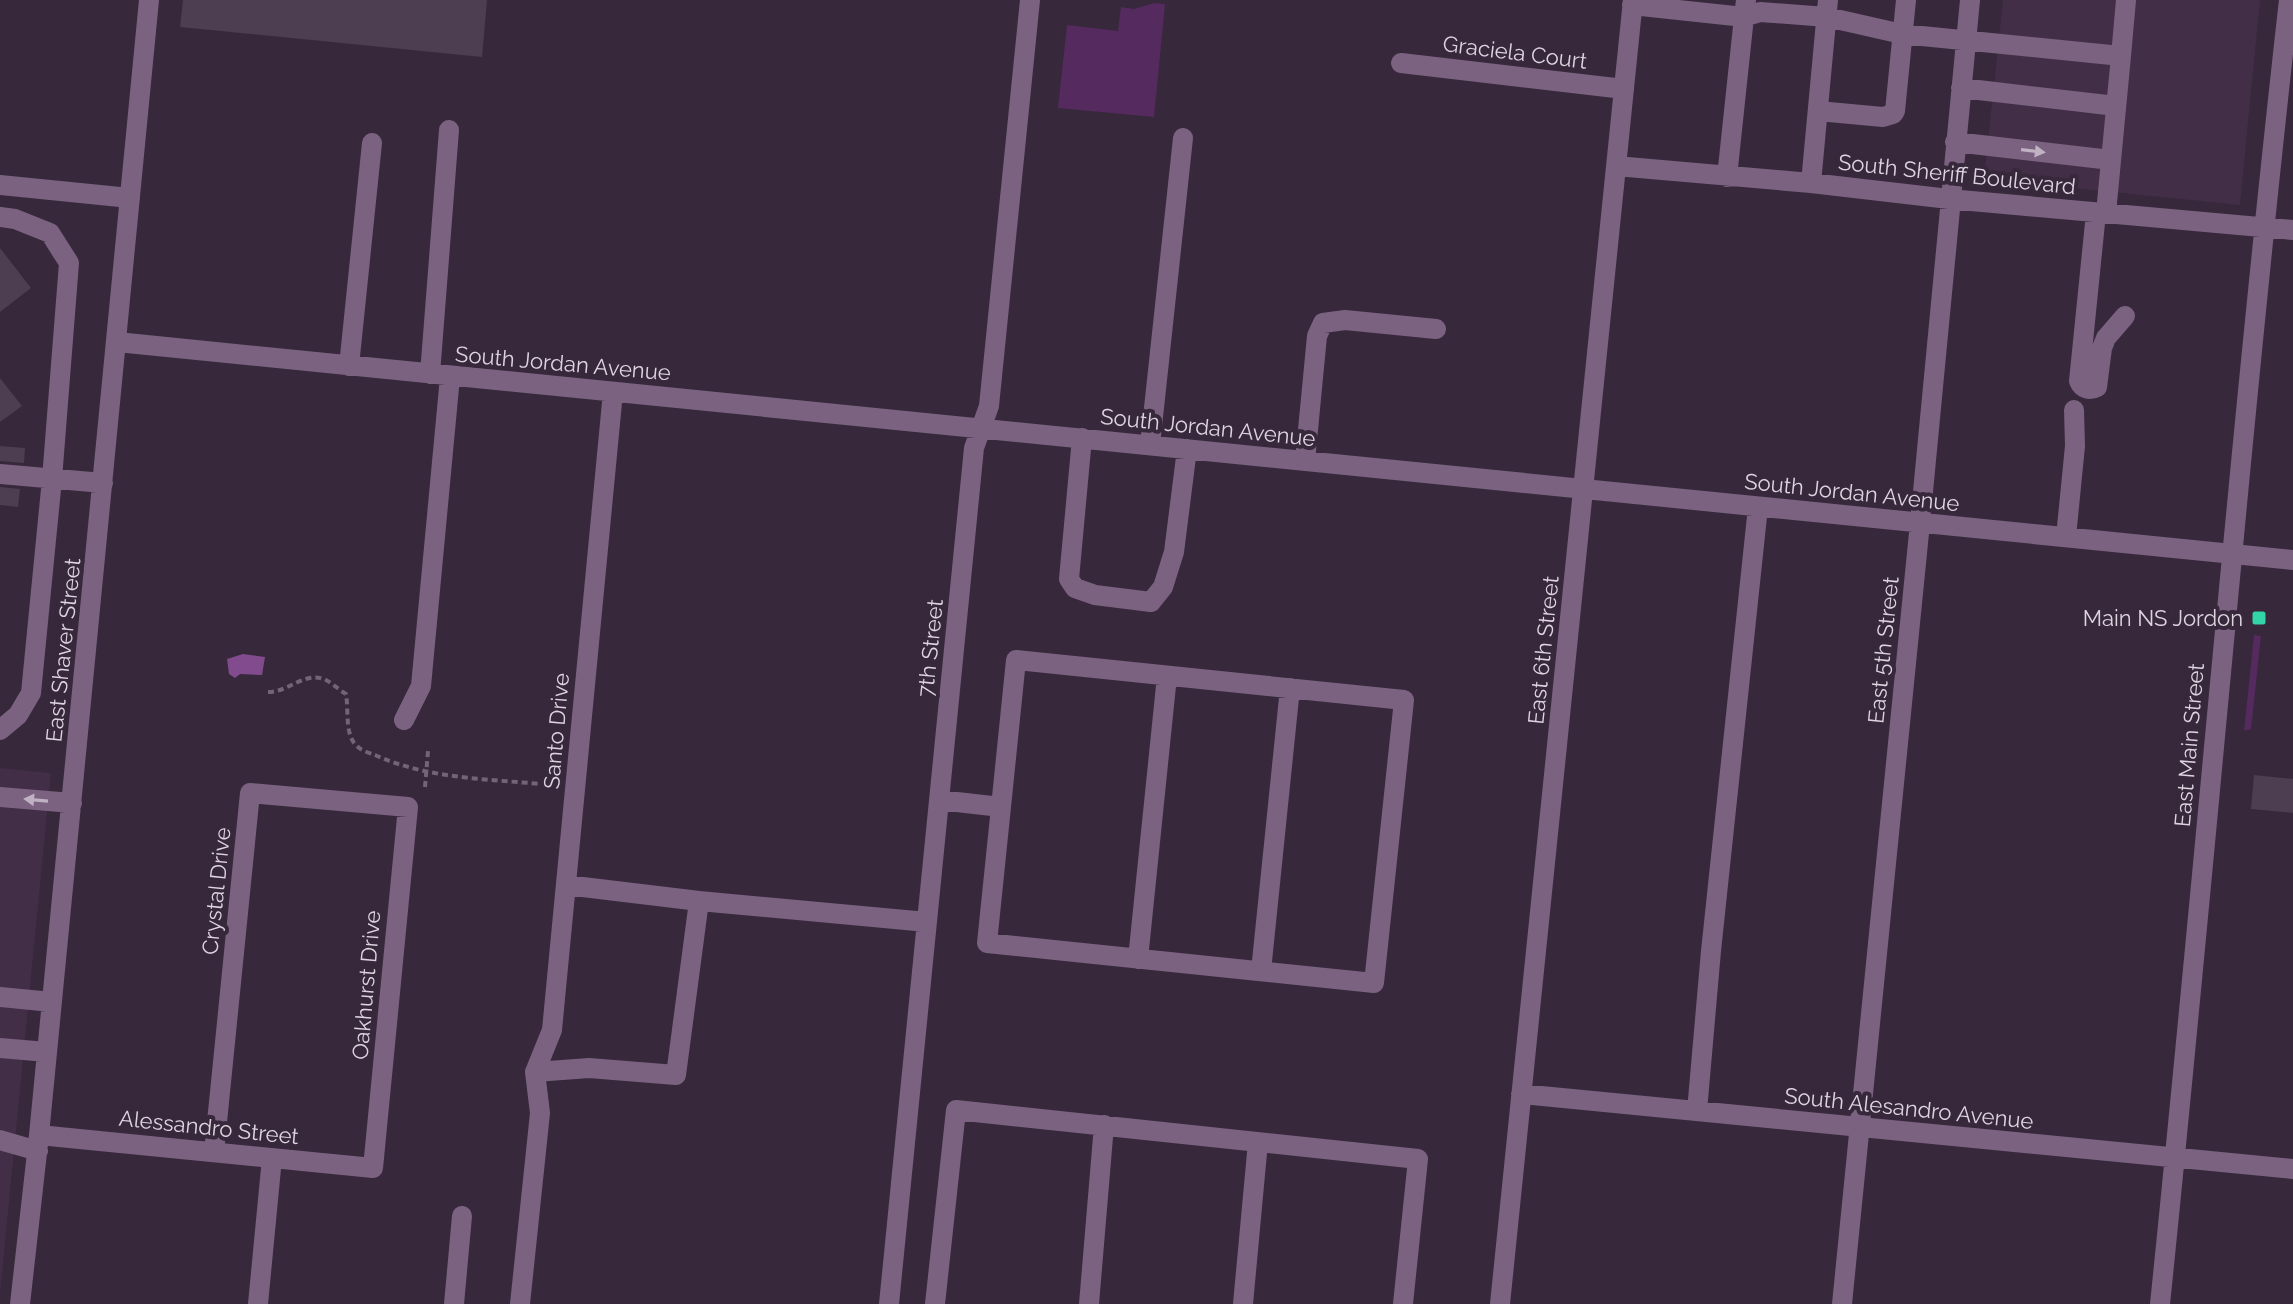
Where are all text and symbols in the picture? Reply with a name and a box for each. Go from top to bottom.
street label: Graciela Court [1441,30,1589,74]
one-way arrow [2020,145,2045,158]
street label: South Sheriff Boulevard [1837,149,2077,199]
street label: South Jordan Avenue [454,341,672,385]
street label: South Jordan Avenue [1099,403,1317,451]
street label: South Jordan Avenue [1743,468,1961,516]
street label: East Shaver Street [40,556,86,743]
street label: East 6th Street [1522,574,1564,725]
street label: East 5th Street [1862,575,1904,725]
street label: 7th Street [912,597,948,698]
place label: Main NS Jordon [2083,605,2243,631]
marker: Main NS Jordon [2250,609,2268,627]
street label: East Main Street [2169,661,2209,828]
street label: Santo Drive [538,672,574,790]
one-way arrow [23,793,48,806]
street label: Crystal Drive [196,826,236,956]
street label: Oakhurst Drive [347,909,385,1061]
street label: South Alesandro Avenue [1783,1082,2035,1134]
street label: Alessandro Street [118,1105,301,1149]

